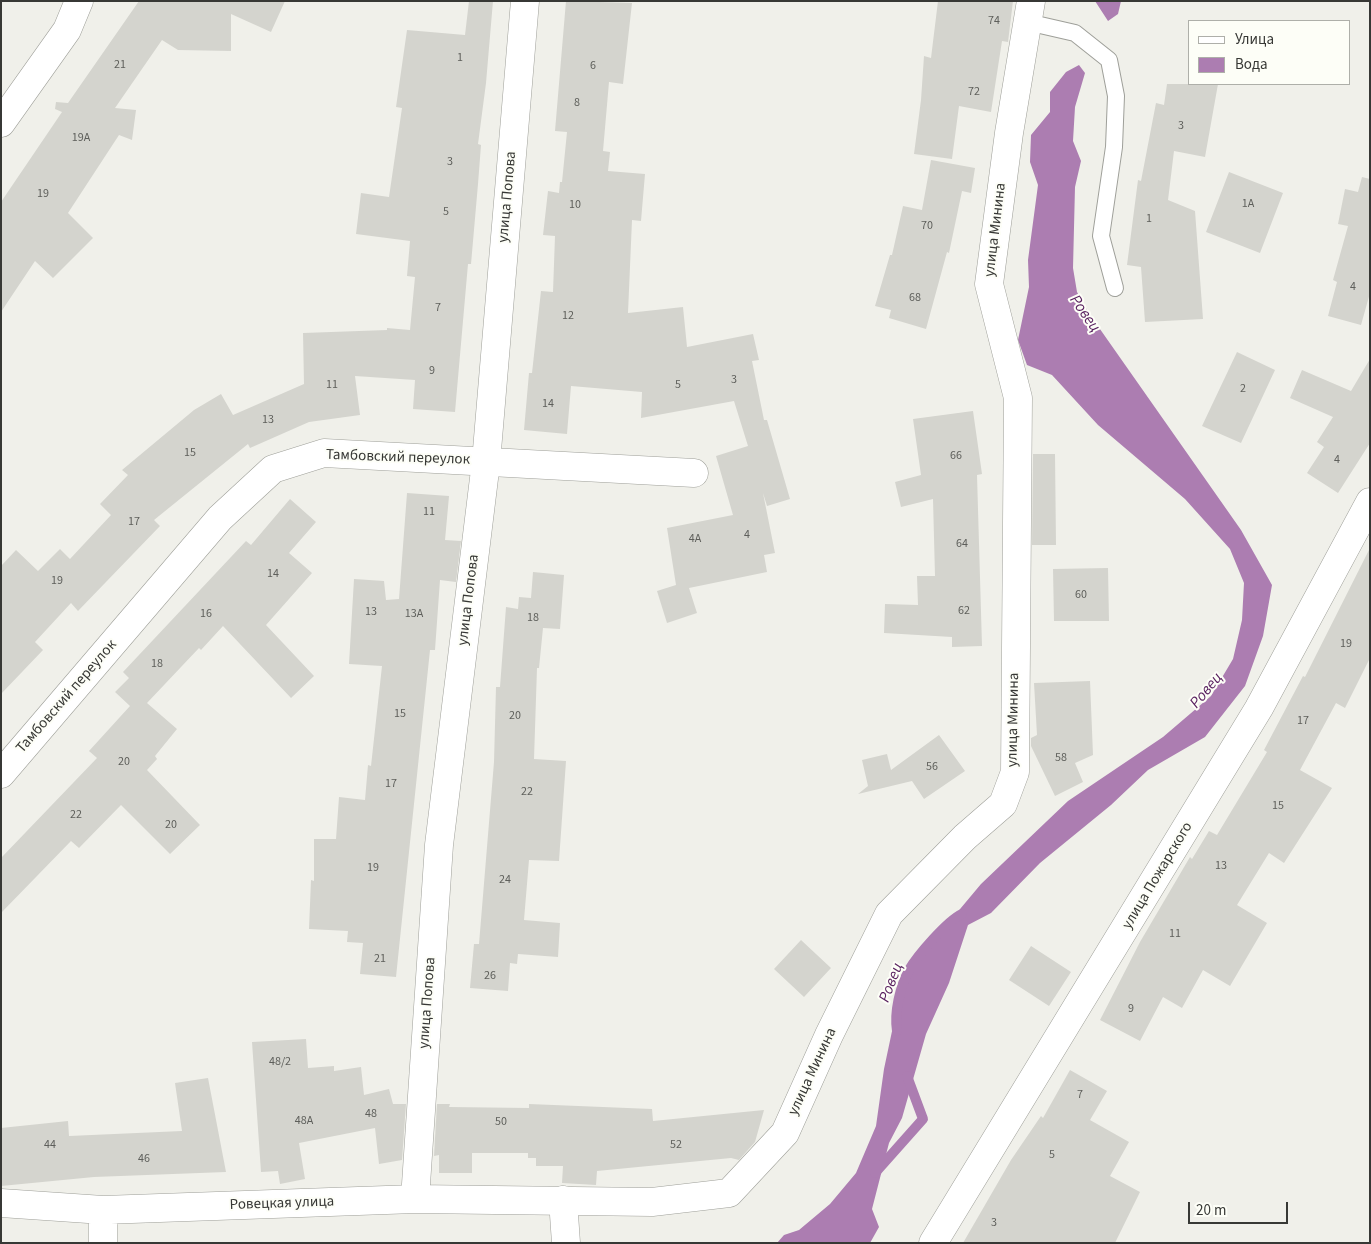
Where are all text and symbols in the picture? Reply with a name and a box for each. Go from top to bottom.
house number: 74 [988,14,1000,28]
legend [1188,20,1351,85]
text: Улица [1235,29,1274,50]
house number: 1 [457,51,463,65]
text: Вода [1235,54,1268,75]
house number: 21 [114,58,126,72]
house number: 6 [590,59,596,73]
house number: 72 [968,85,980,99]
house number: 8 [574,96,580,110]
house number: 3 [1178,119,1184,133]
house number: 19А [72,131,90,145]
street label: улица Попова [495,151,521,243]
house number: 3 [447,155,453,169]
street label: улица Минина [981,182,1011,278]
house number: 19 [37,187,49,201]
house number: 1А [1242,197,1254,211]
house number: 10 [569,198,581,212]
house number: 5 [443,205,449,219]
house number: 1 [1146,212,1152,226]
house number: 70 [921,219,933,233]
house number: 4 [1350,280,1356,294]
house number: 68 [909,291,921,305]
water label: Ровец [1064,292,1104,336]
house number: 7 [435,301,441,315]
house number: 12 [562,309,574,323]
house number: 9 [429,364,435,378]
house number: 3 [731,373,737,387]
house number: 11 [326,378,338,392]
house number: 5 [675,378,681,392]
house number: 2 [1240,382,1246,396]
house number: 14 [542,397,554,411]
house number: 13 [262,413,274,427]
house number: 15 [184,446,196,460]
street label: Тамбовский переулок [326,446,470,470]
house number: 66 [950,449,962,463]
house number: 4 [1334,453,1340,467]
house number: 11 [423,505,435,519]
house number: 17 [128,515,140,529]
house number: 4 [744,528,750,542]
house number: 4А [689,532,701,546]
house number: 64 [956,537,968,551]
street label: улица Попова [454,553,484,647]
house number: 14 [267,567,279,581]
house number: 19 [51,574,63,588]
house number: 60 [1075,588,1087,602]
house number: 62 [958,604,970,618]
house number: 13 [365,605,377,619]
house number: 16 [200,607,212,621]
house number: 13А [405,607,423,621]
house number: 18 [527,611,539,625]
street label: Тамбовский переулок [13,637,121,757]
house number: 19 [1340,637,1352,651]
house number: 18 [151,657,163,671]
water label: Ровец [1187,669,1227,713]
street label: улица Минина [1004,673,1024,767]
house number: 15 [394,707,406,721]
house number: 20 [509,709,521,723]
house number: 17 [1297,714,1309,728]
house number: 58 [1055,751,1067,765]
house number: 20 [118,755,130,769]
house number: 56 [926,760,938,774]
house number: 17 [385,777,397,791]
house number: 22 [521,785,533,799]
house number: 15 [1272,799,1284,813]
house number: 22 [70,808,82,822]
house number: 20 [165,818,177,832]
street label: улица Пожарского [1119,819,1197,933]
house number: 13 [1215,859,1227,873]
house number: 19 [367,861,379,875]
house number: 24 [499,873,511,887]
house number: 11 [1169,927,1181,941]
house number: 21 [374,952,386,966]
street label: улица Попова [416,957,440,1049]
water label: Ровец [876,960,908,1006]
house number: 26 [484,969,496,983]
house number: 9 [1128,1002,1134,1016]
street label: улица Минина [785,1025,841,1119]
house number: 48/2 [269,1055,291,1069]
house number: 7 [1077,1088,1083,1102]
house number: 48 [365,1107,377,1121]
house number: 48А [295,1114,313,1128]
house number: 50 [495,1115,507,1129]
house number: 44 [44,1138,56,1152]
house number: 52 [670,1138,682,1152]
house number: 5 [1049,1148,1055,1162]
house number: 46 [138,1152,150,1166]
scale bar [1191,1192,1291,1224]
street label: Ровецкая улица [229,1193,335,1215]
text: 20 m [1196,1200,1226,1221]
house number: 3 [991,1216,997,1230]

